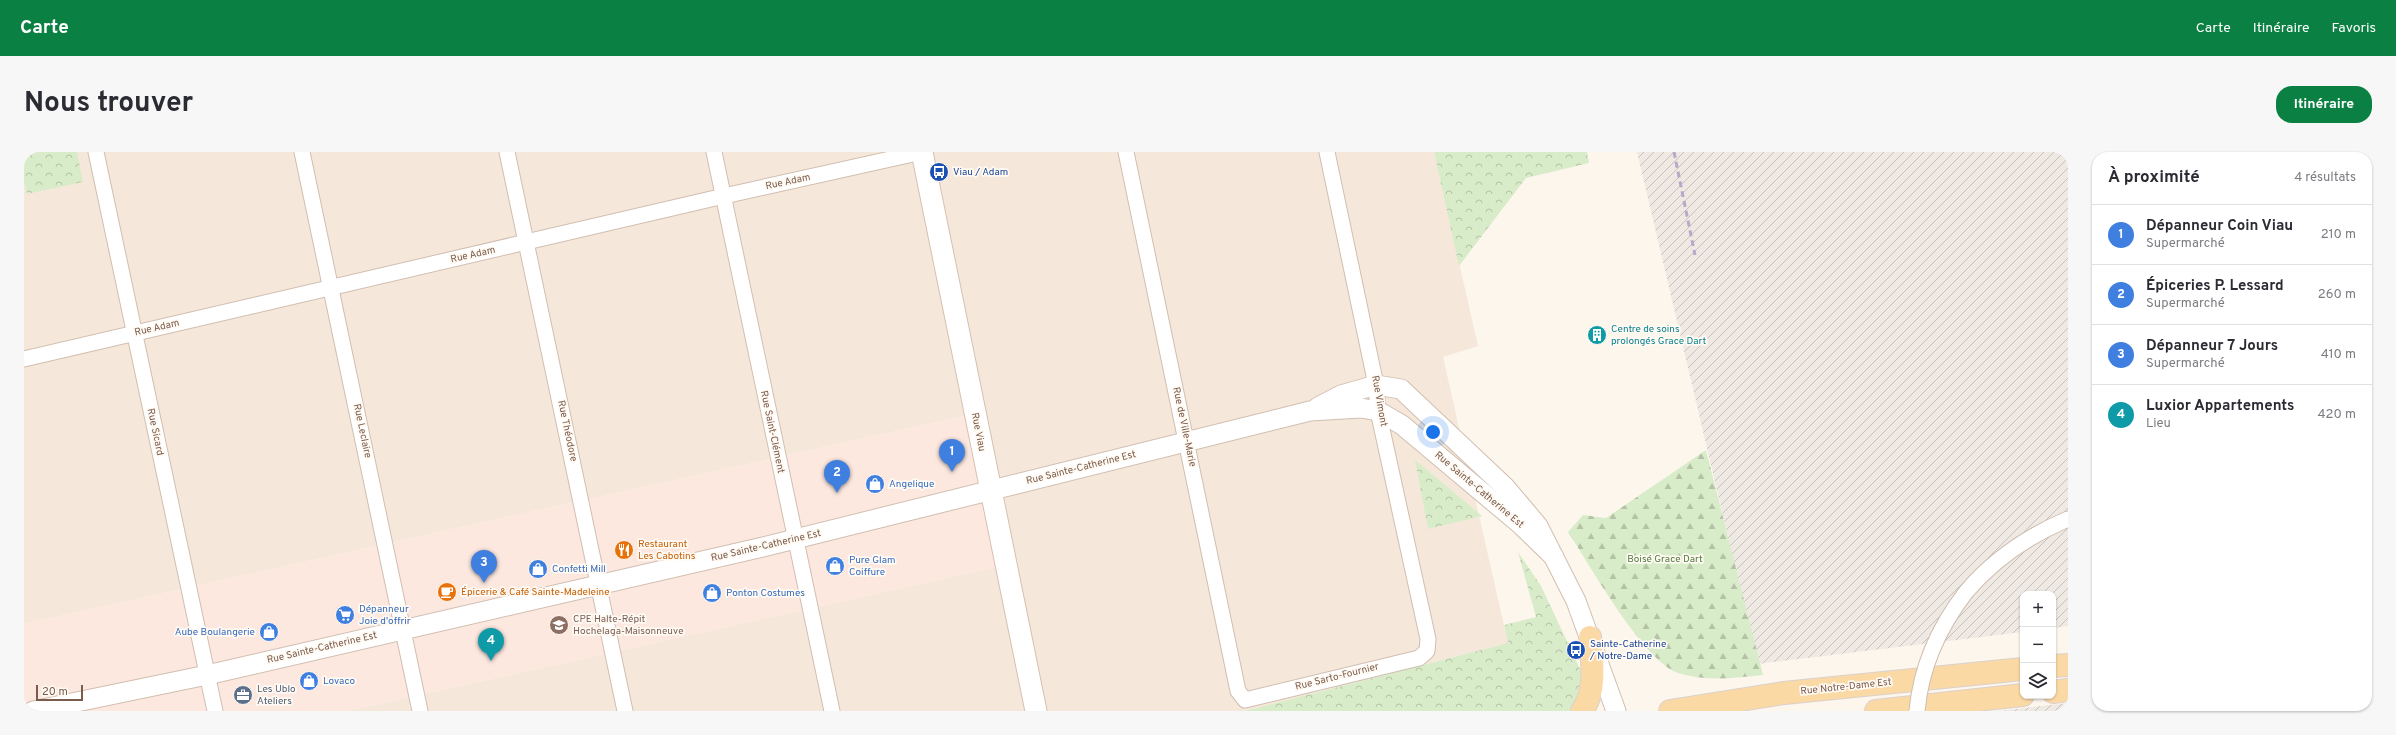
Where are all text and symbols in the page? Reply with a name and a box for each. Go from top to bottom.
text: Carte [20,16,69,40]
text: Carte [2196,20,2231,37]
text: Itinéraire [2253,20,2310,37]
text: Favoris [2332,20,2376,37]
text: Nous trouver [24,86,193,122]
button: Itinéraire [2276,86,2372,123]
bus stop icon: Viau / Adam [928,161,950,183]
place label: Viau / Adam [953,166,1008,179]
text: À proximité [2108,167,2200,189]
text: 4 résultats [2294,170,2356,186]
street label: Rue Adam [764,171,812,193]
text: Dépanneur Coin Viau [2146,217,2293,236]
text: 1 [2118,227,2124,243]
text: 210 m [2321,227,2356,243]
text: Supermarché [2146,236,2225,252]
street label: Rue Adam [449,244,497,266]
text: Épiceries P. Lessard [2146,277,2284,296]
text: 2 [2117,287,2125,303]
text: 260 m [2318,287,2356,303]
text: Supermarché [2146,296,2225,312]
street label: Rue Adam [133,317,181,339]
place label: Centre de soins prolongés Grace Dart [1611,323,1707,348]
building icon: Centre de soins prolongés Grace Dart [1586,324,1608,346]
text: Dépanneur 7 Jours [2146,337,2278,356]
text: 3 [2117,347,2125,363]
text: 410 m [2321,347,2356,363]
text: Supermarché [2146,356,2225,372]
street label: Rue Vimont [1368,374,1390,428]
street label: Rue de Ville-Marie [1169,386,1199,468]
street label: Rue Saint-Clément [757,389,787,475]
text: Luxior Appartements [2146,397,2294,416]
street label: Rue Théodore [554,399,580,463]
street label: Rue Leclaire [350,403,374,459]
street label: Rue Sicard [144,407,166,457]
text: 4 [2117,407,2125,423]
text: 420 m [2318,407,2356,423]
street label: Rue Viau [968,411,988,453]
text: Lieu [2146,416,2171,432]
your location [1423,422,1443,442]
pin: 1 [939,439,965,472]
street label: Rue Sainte-Catherine Est [1025,448,1137,488]
street label: Rue Sainte-Catherine Est [1432,449,1527,531]
pin: 2 [824,460,850,493]
shop icon: Angelique [864,473,886,495]
place label: Angelique [889,478,934,491]
street label: Rue Sainte-Catherine Est [710,527,823,565]
place label: Restaurant Les Cabotins [638,538,696,563]
restaurant icon: Restaurant Les Cabotins [613,539,635,561]
pin: 3 [471,550,497,583]
park label: Boisé Grace Dart [1627,553,1703,566]
place label: Pure Glam Coiffure [849,554,896,579]
shop icon: Pure Glam Coiffure [824,555,846,577]
shop icon: Confetti Mill [527,558,549,580]
place label: Confetti Mill [552,563,606,576]
cafe icon: Épicerie & Café Sainte-Madeleine [436,581,458,603]
shop icon: Ponton Costumes [701,582,723,604]
place label: Épicerie & Café Sainte-Madeleine [461,586,610,599]
place label: Ponton Costumes [726,587,805,600]
map controls [2020,591,2056,699]
button: + [2020,591,2056,627]
place label: Dépanneur Joie d'offrir [359,603,411,628]
supermarket icon: Dépanneur Joie d'offrir [334,604,356,626]
place label: CPE Halte-Répit Hochelaga-Maisonneuve [573,613,684,638]
school or university icon: CPE Halte-Répit Hochelaga-Maisonneuve [548,614,570,636]
shop icon: Aube Boulangerie [258,621,280,643]
place label: Aube Boulangerie [175,626,255,639]
button: − [2020,627,2056,663]
pin: 4 [478,628,504,661]
street label: Rue Sainte-Catherine Est [266,629,379,667]
place label: Sainte-Catherine / Notre-Dame [1589,638,1666,663]
bus stop icon: Sainte-Catherine / Notre-Dame [1565,639,1587,661]
street label: Rue Sarto-Fournier [1294,660,1380,694]
button: layers [2020,663,2056,699]
shop icon: Lovaco [298,670,320,692]
place label: Lovaco [323,675,356,688]
street label: Rue Notre-Dame Est [1800,676,1892,698]
scale bar [36,683,83,702]
place label: Les Ublo Ateliers [257,683,296,708]
office icon: Les Ublo Ateliers [232,684,254,706]
text: 20 m [42,685,68,699]

